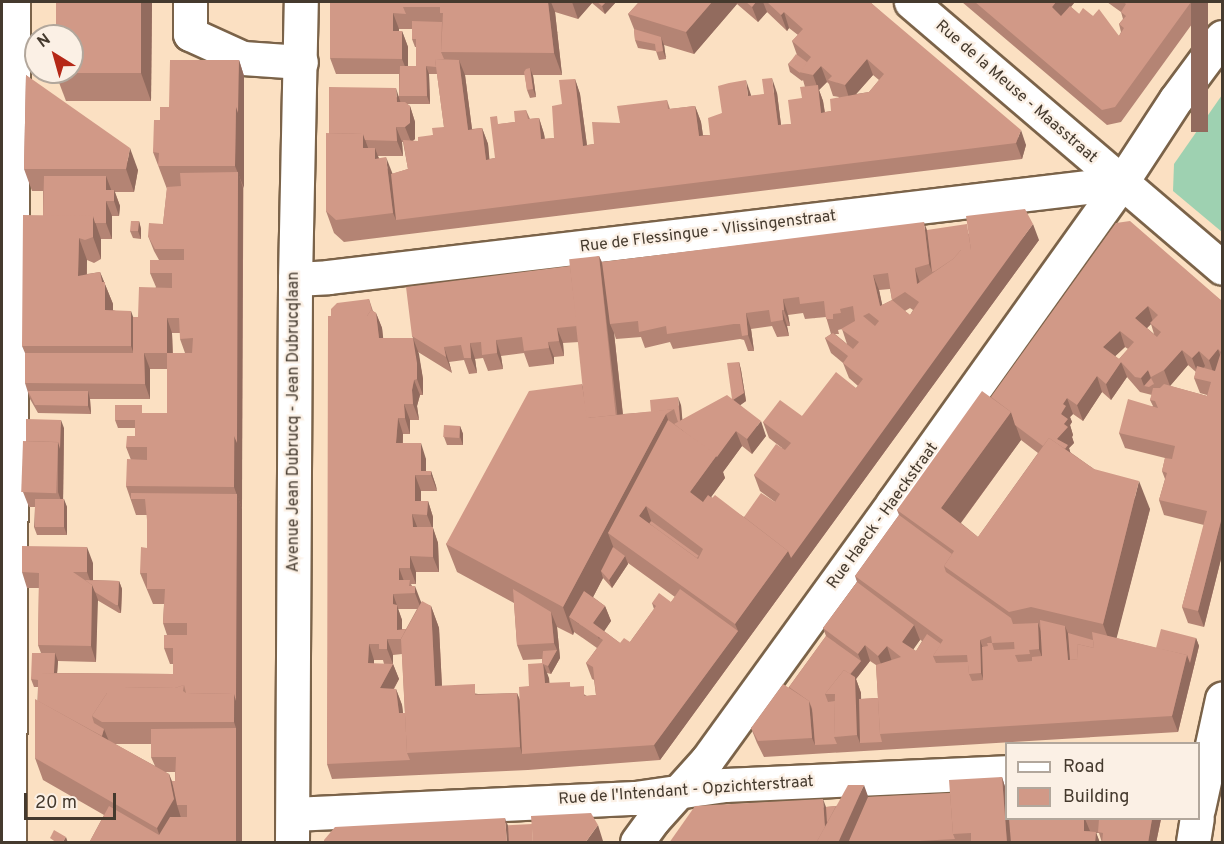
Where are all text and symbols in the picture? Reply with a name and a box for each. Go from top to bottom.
street label: Rue de la Meuse - Maasstraat [931,17,1101,167]
north arrow [24,24,84,84]
text: N [34,30,55,53]
street label: Rue de Flessingue - Vlissingenstraat [579,207,837,257]
street label: Avenue Jean Dubrucq - Jean Dubrucqlaan [284,272,304,572]
street label: Rue Haeck - Haeckstraat [823,439,943,593]
legend [1005,742,1200,820]
text: Road [1063,756,1105,779]
street label: Rue de l'Intendant - Opzichterstraat [558,773,814,809]
scale bar [27,781,118,819]
text: Building [1063,786,1129,809]
text: 20 m [35,792,77,815]

